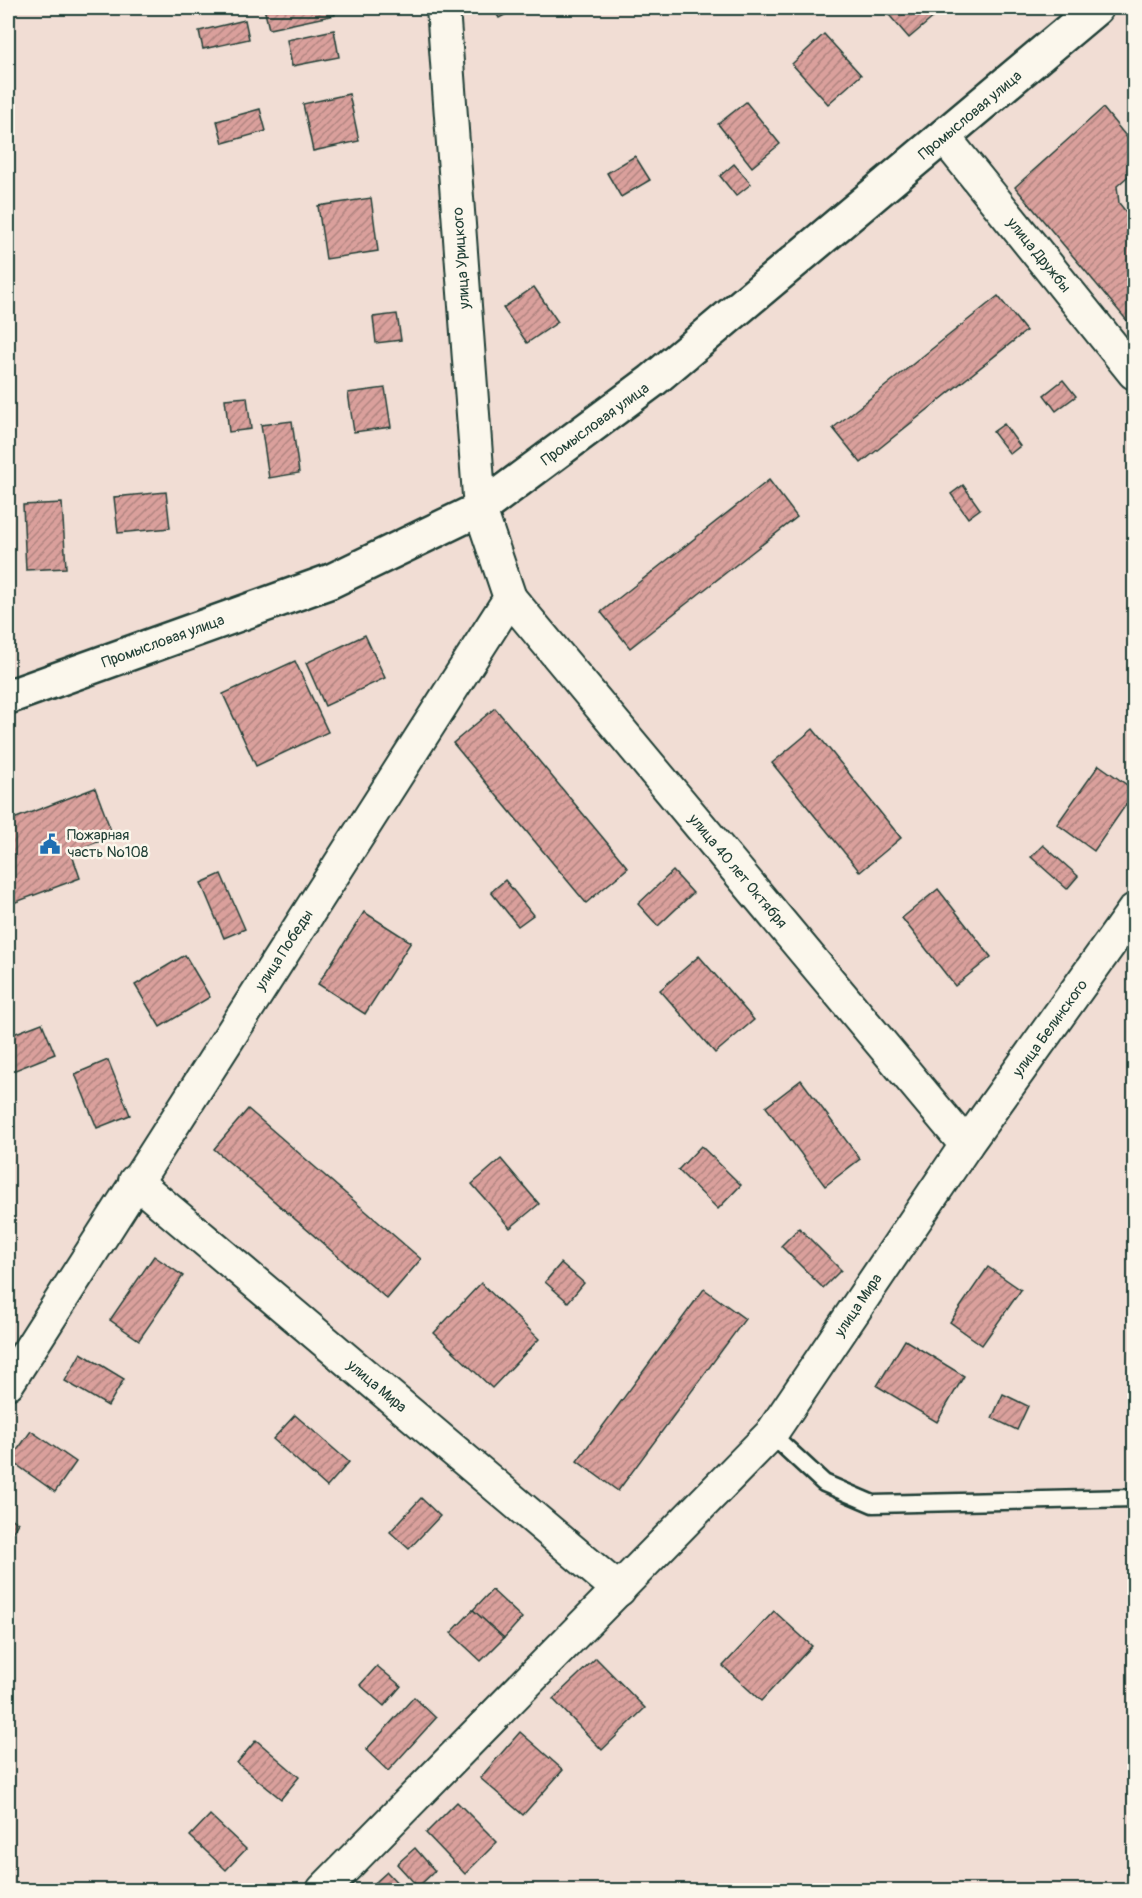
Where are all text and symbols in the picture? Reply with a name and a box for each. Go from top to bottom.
street label: Промысловая улица [915,67,1026,164]
street label: улица Урицкого [448,207,475,310]
street label: улица Дружбы [1002,213,1075,297]
street label: Промысловая улица [537,379,653,470]
street label: Промысловая улица [99,610,227,672]
street label: улица 40 лет Октября [684,810,791,932]
place label: Пожарная часть №108 [67,826,149,862]
public building icon: Пожарная часть №108 [38,832,62,856]
street label: улица Победы [251,906,318,995]
street label: улица Белинского [1008,976,1092,1081]
street label: улица Мира [830,1270,886,1341]
street label: улица Мира [342,1355,410,1417]

